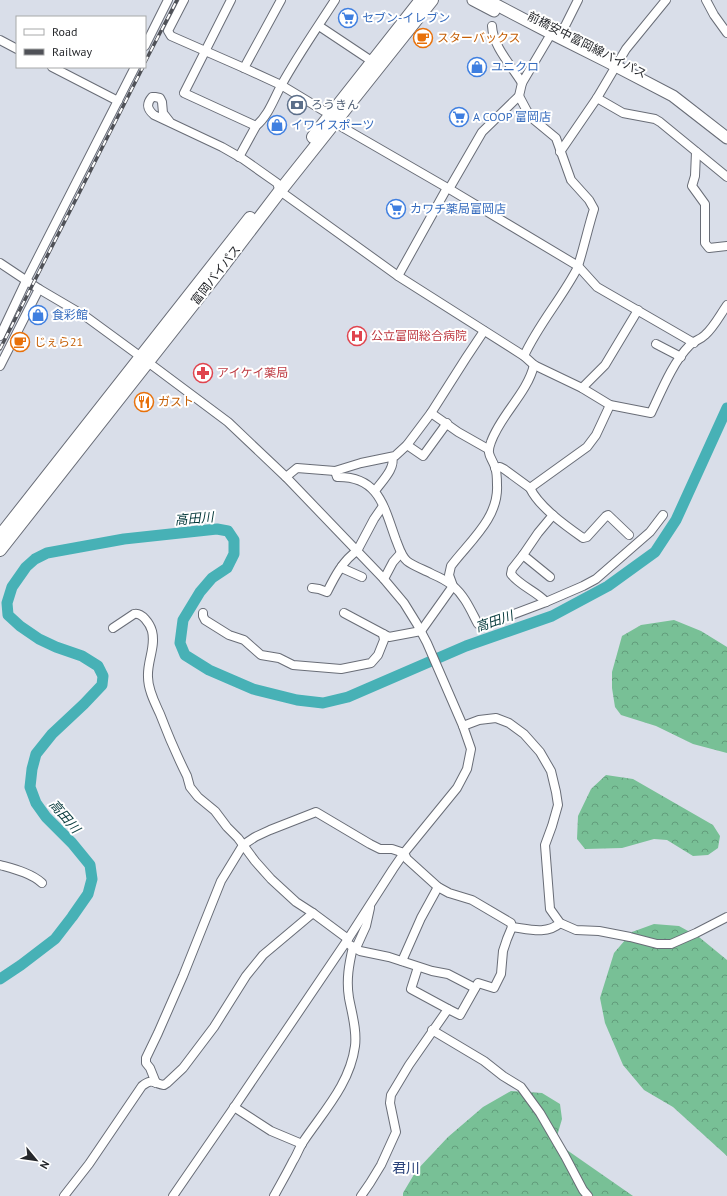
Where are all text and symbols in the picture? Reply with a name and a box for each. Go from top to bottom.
supermarket icon: セブン-イレブン [337,7,359,29]
street label: 前橋安中富岡線バイパス [525,8,649,81]
place label: セブン-イレブン [362,10,450,25]
legend [16,16,146,68]
text: Road [52,24,77,39]
cafe icon: スターバックス [412,27,434,49]
place label: スターバックス [437,30,521,45]
text: Railway [52,44,92,59]
shop icon: ユニクロ [466,56,488,78]
place label: ユニクロ [491,59,539,74]
bank icon: ろうきん [286,94,308,116]
place label: ろうきん [311,97,359,112]
supermarket icon: A COOP 富岡店 [448,106,470,128]
place label: A COOP 富岡店 [473,109,551,124]
shop icon: イワイスポーツ [266,114,288,136]
place label: イワイスポーツ [291,117,374,132]
supermarket icon: カワチ薬局富岡店 [385,198,407,220]
place label: カワチ薬局富岡店 [410,201,506,216]
street label: 富岡バイパス [188,242,244,308]
shop icon: 食彩館 [27,304,49,326]
place label: 食彩館 [52,307,88,322]
hospital icon: 公立富岡総合病院 [346,325,368,347]
place label: 公立富岡総合病院 [371,328,467,343]
cafe icon: じぇら21 [9,331,31,353]
place label: じぇら21 [34,334,83,349]
pharmacy icon: アイケイ薬局 [192,362,214,384]
place label: アイケイ薬局 [217,365,288,380]
restaurant icon: ガスト [133,391,155,413]
place label: ガスト [158,394,194,409]
water label: 高田川 [174,508,216,529]
water label: 高田川 [473,606,517,636]
water label: 高田川 [45,796,85,838]
north arrow [16,1140,56,1180]
text: N [37,1158,53,1171]
district label: 君川 [392,1159,420,1177]

